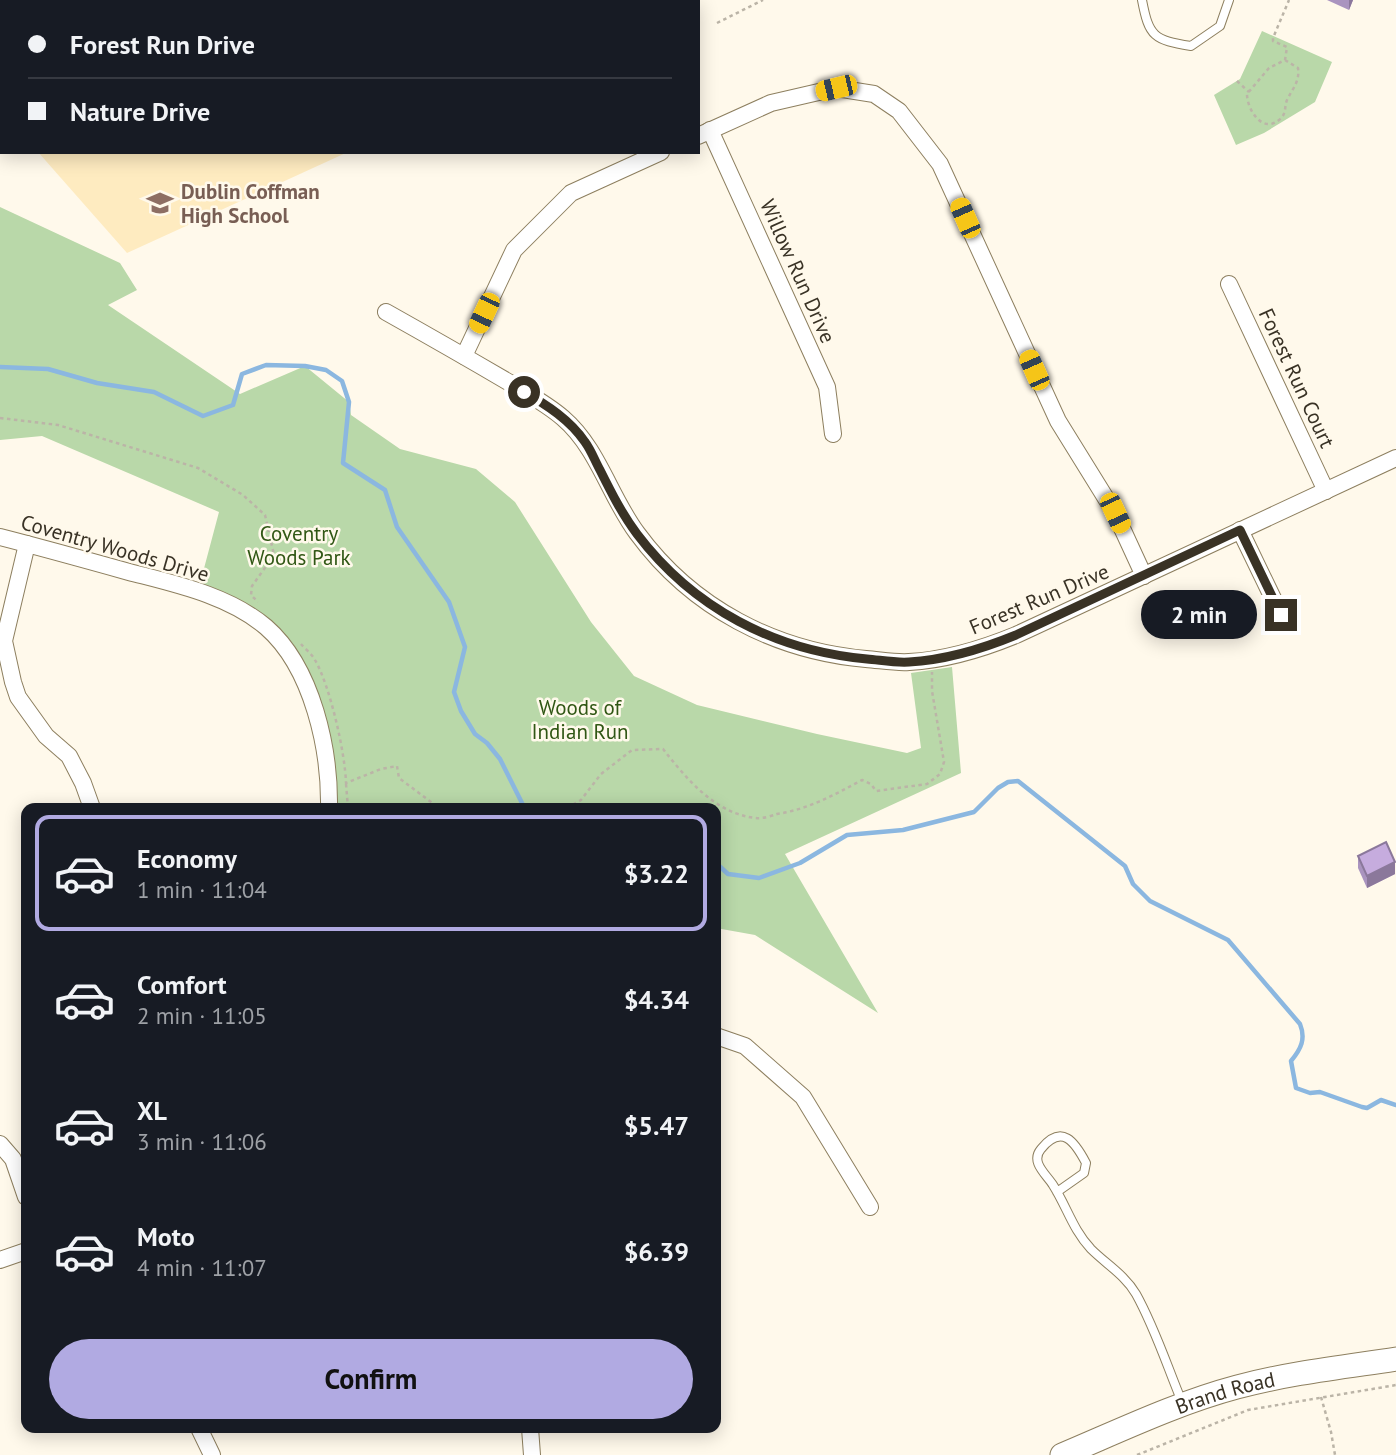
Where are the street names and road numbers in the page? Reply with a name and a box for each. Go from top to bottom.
street label: Willow Run Drive [754,195,842,347]
street label: Forest Run Court [1253,304,1341,452]
street label: Coventry Woods Drive [18,508,212,588]
street label: Forest Run Drive [965,557,1113,641]
street label: Brand Road [1171,1365,1277,1420]

